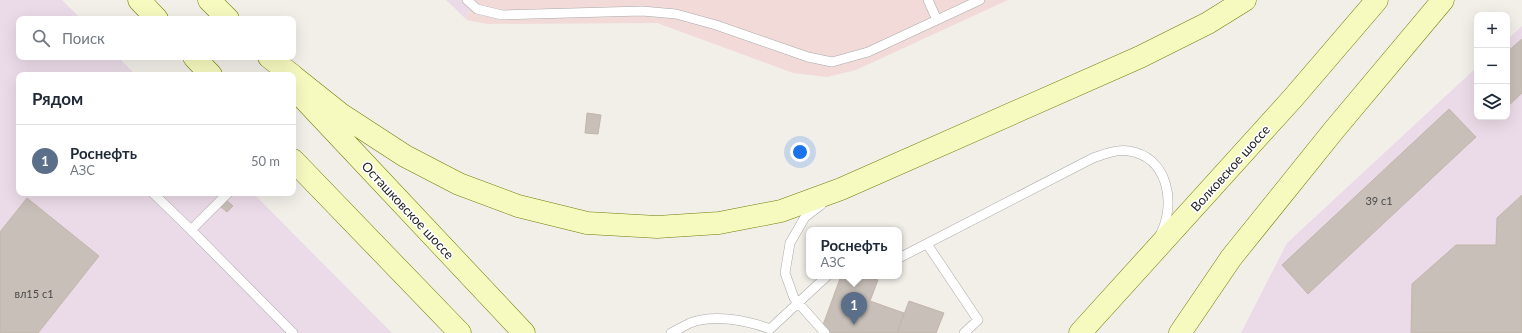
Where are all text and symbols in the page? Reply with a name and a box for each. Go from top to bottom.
map controls [1474,12,1510,120]
button: + [1474,12,1510,48]
search box [16,16,296,60]
icon: search [30,27,52,49]
text: Поиск [62,29,105,47]
button: − [1474,48,1510,84]
button: layers [1474,84,1510,120]
text: Рядом [32,88,83,109]
street label: Волковское шоссе [1187,121,1273,214]
your location [790,142,810,162]
text: Роснефть [70,144,137,162]
text: 1 [41,153,49,169]
text: 50 m [251,153,280,169]
street label: Осташковское шоссе [359,158,458,262]
text: АЗС [70,162,95,178]
house number: 39 с1 [1365,194,1393,207]
popup [806,227,902,279]
text: Роснефть [820,236,888,254]
text: АЗС [820,254,845,270]
house number: вл15 с1 [14,287,54,300]
pin: 1 [841,292,867,325]

